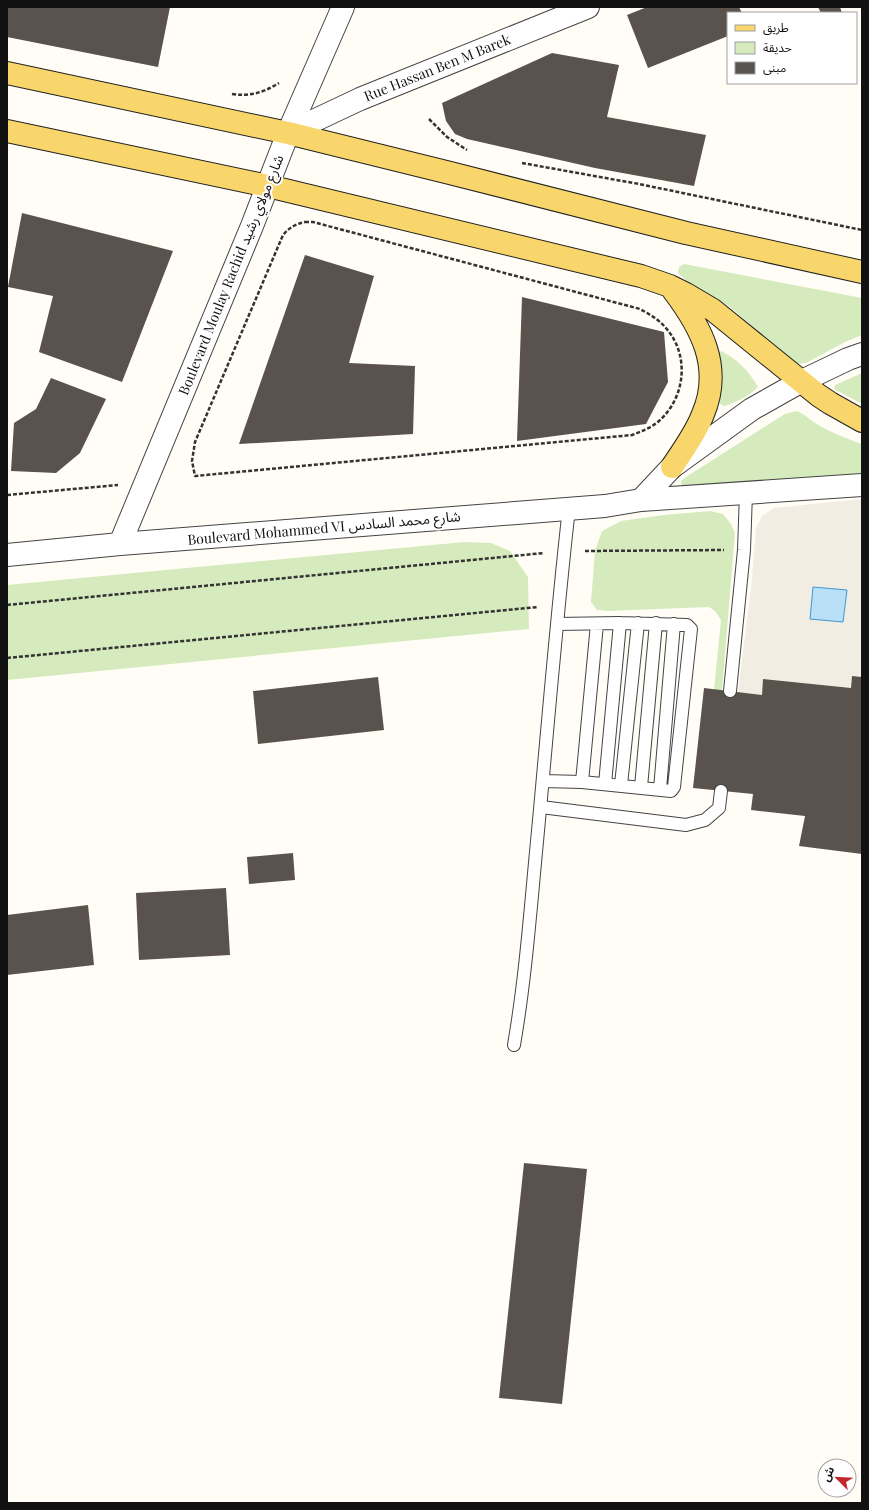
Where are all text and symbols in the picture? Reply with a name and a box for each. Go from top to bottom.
legend [727,12,857,84]
text: طريق [763,19,789,36]
street label: Rue Hassan Ben M Barek [361,29,514,105]
text: حديقة [763,39,792,55]
text: مبنى [763,59,786,75]
street label: Boulevard Moulay Rachid شارع مولاي رشيد [173,152,290,399]
street label: Boulevard Mohammed VI شارع محمد السادس [187,506,462,551]
north arrow [817,1458,857,1498]
text: ش [817,1464,837,1484]

